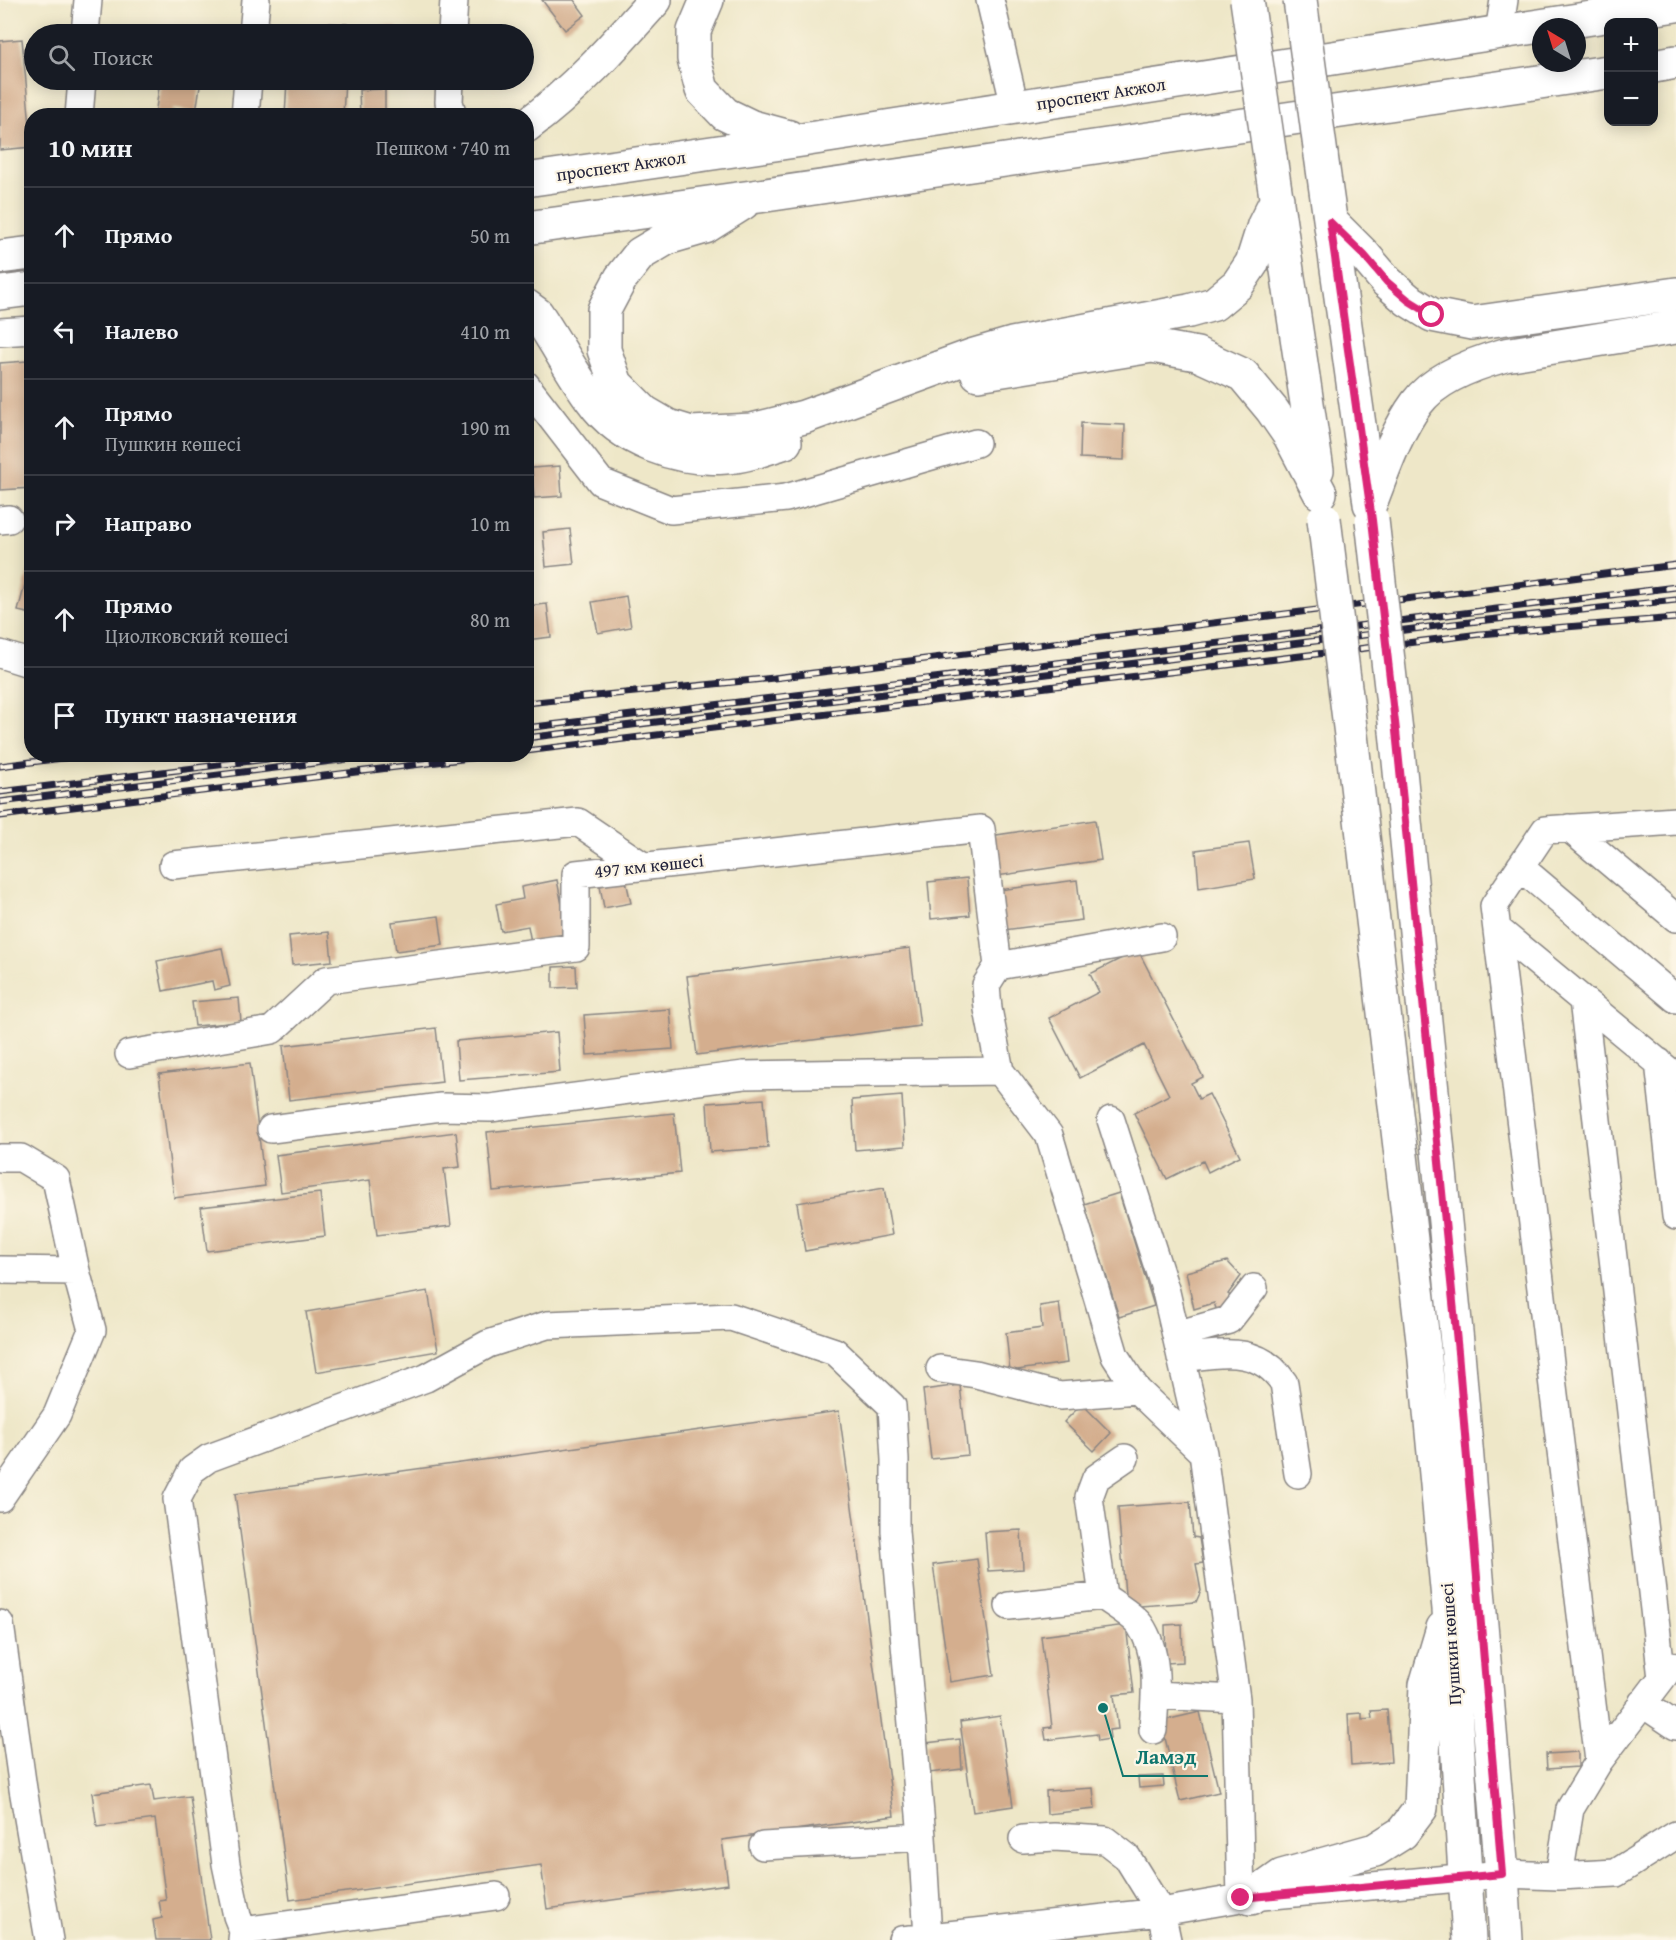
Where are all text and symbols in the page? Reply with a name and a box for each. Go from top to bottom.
north arrow [1532,18,1586,72]
map controls [1604,18,1658,126]
button: + [1604,18,1658,72]
search box [24,24,534,90]
icon: search [45,41,78,74]
text: Поиск [93,41,153,73]
street label: проспект Акжол [1034,70,1167,117]
button: − [1604,72,1658,126]
text: 10 мин [48,128,133,167]
text: Пешком · 740 m [376,133,510,162]
street label: проспект Акжол [555,143,687,188]
icon: ahead [48,219,81,252]
text: Прямо [105,219,172,251]
text: 50 m [470,221,510,250]
route start [1418,301,1444,327]
icon: left [48,315,81,348]
text: Налево [105,315,178,347]
text: 410 m [460,317,510,346]
text: Прямо [105,397,172,429]
icon: ahead [48,411,81,444]
text: 190 m [460,413,510,442]
text: Пушкин көшесі [105,429,241,458]
icon: right [48,507,81,540]
text: Направо [105,507,192,539]
text: 10 m [470,509,510,538]
text: Прямо [105,589,172,621]
icon: ahead [48,603,81,636]
text: 80 m [470,605,510,634]
text: Циолковский көшесі [105,621,289,650]
icon: arrive [48,699,81,732]
text: Пункт назначения [105,699,297,731]
street label: 497 км көшесі [593,846,705,885]
street label: Пушкин көшесі [1433,1582,1468,1706]
callout: Ламэд [1123,1738,1208,1776]
text: Ламэд [1136,1742,1196,1771]
route end [1227,1884,1253,1910]

